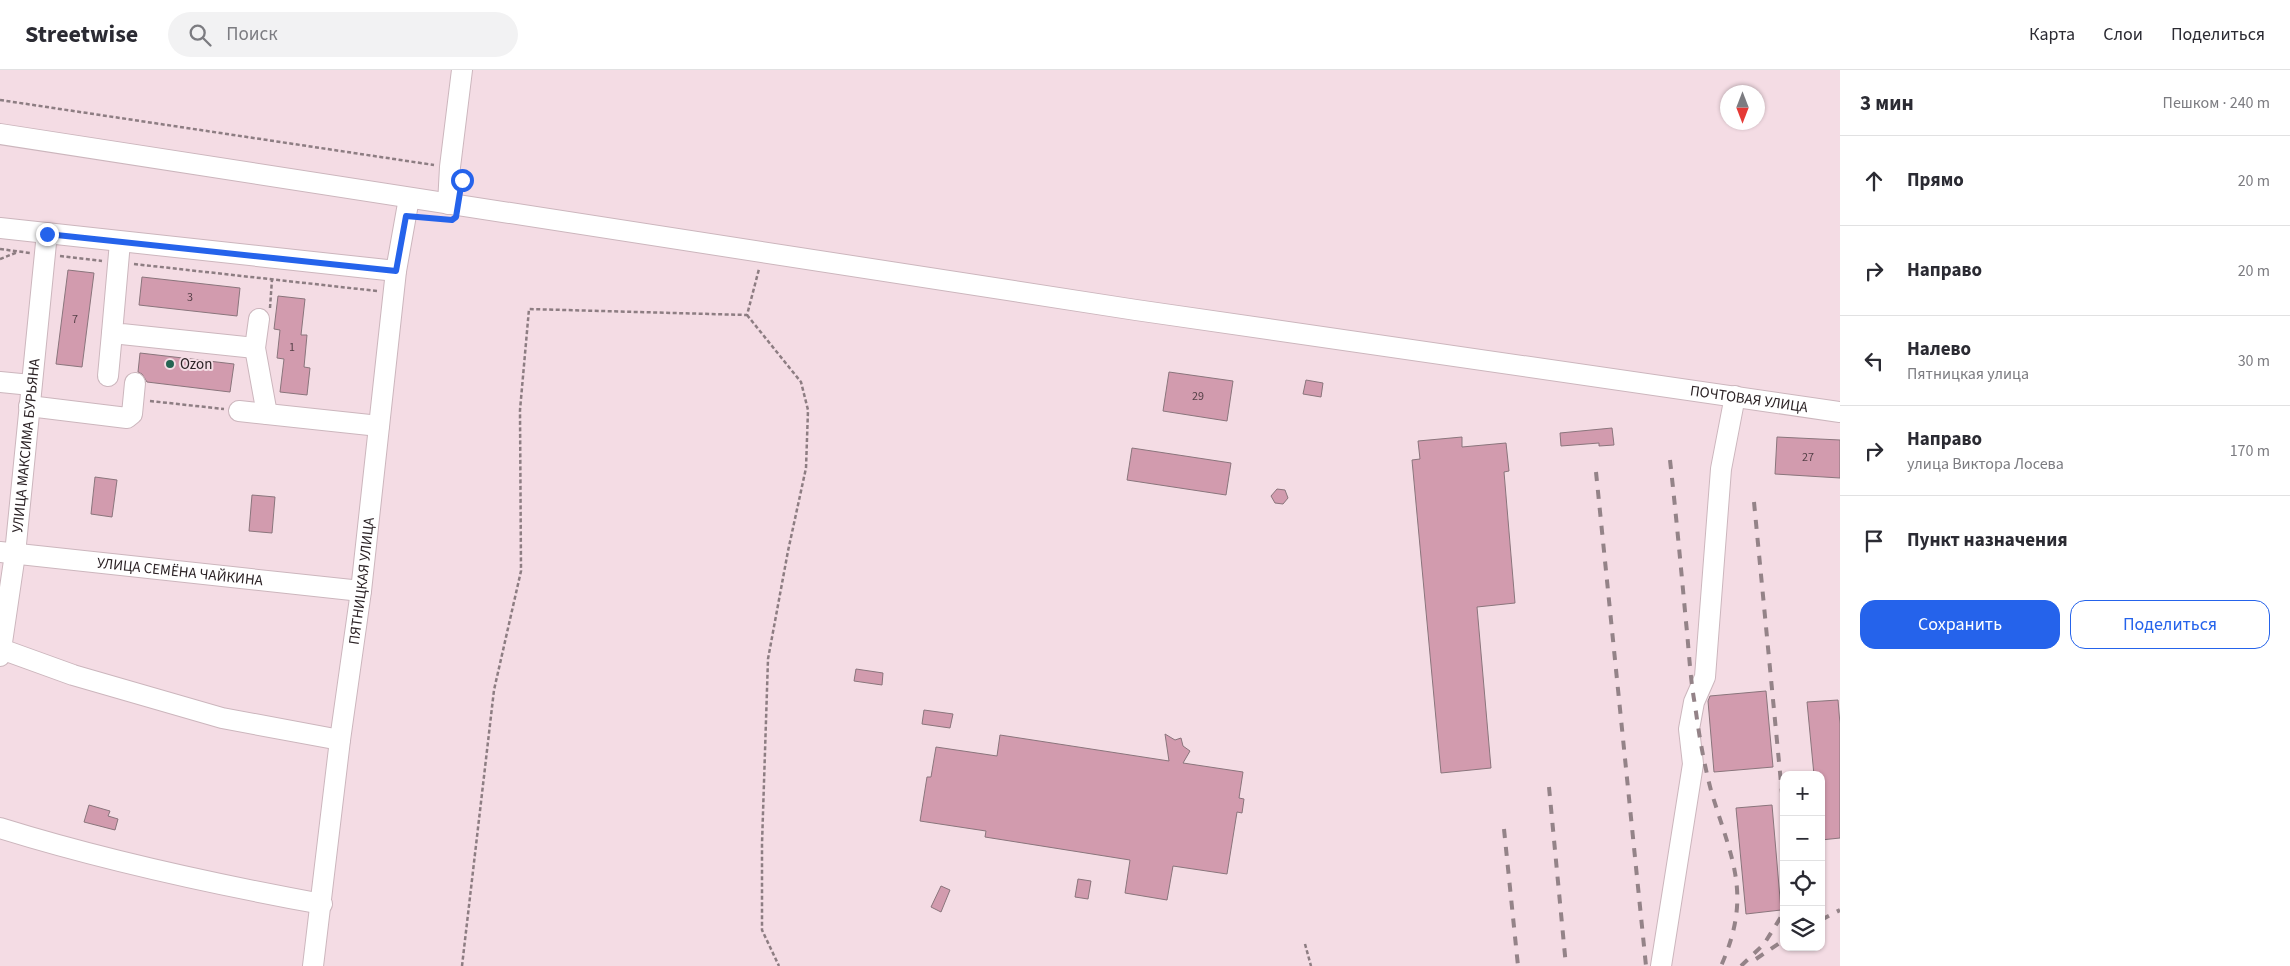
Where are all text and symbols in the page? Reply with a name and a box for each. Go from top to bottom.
search box [168,12,518,57]
text: Streetwise [25,17,138,52]
icon: search [186,21,214,49]
text: Поиск [226,21,278,48]
text: Карта [2029,22,2075,47]
text: Слои [2103,22,2143,47]
text: Поделиться [2171,22,2265,47]
north arrow [1720,85,1765,130]
text: 3 мин [1860,88,1914,118]
text: Пешком · 240 m [2163,92,2270,114]
icon: ahead [1860,167,1888,195]
text: Прямо [1907,167,1964,194]
route start [451,169,474,192]
text: 20 m [2238,170,2270,192]
route end [36,223,59,246]
icon: right [1860,257,1888,285]
text: Направо [1907,257,1982,284]
text: 20 m [2238,260,2270,282]
house number: 3 [187,289,193,306]
house number: 7 [72,311,78,328]
text: Налево [1907,336,1971,363]
house number: 1 [289,339,295,356]
icon: left [1860,347,1888,375]
text: 30 m [2238,350,2270,372]
place label: Ozon [180,354,212,375]
street label: УЛИЦА МАКСИМА БУРЬЯНА [7,357,46,534]
marker: Ozon [164,358,176,370]
text: Пятницкая улица [1907,363,2029,385]
street label: ПОЧТОВАЯ УЛИЦА [1689,380,1810,418]
house number: 29 [1192,388,1204,405]
text: Направо [1907,426,1982,453]
icon: right [1860,437,1888,465]
text: 170 m [2230,440,2270,462]
house number: 27 [1802,449,1814,466]
text: улица Виктора Лосева [1907,453,2064,475]
street label: ПЯТНИЦКАЯ УЛИЦА [344,516,380,646]
icon: arrive [1860,527,1888,555]
text: Пункт назначения [1907,527,2068,554]
street label: УЛИЦА СЕМЁНА ЧАЙКИНА [96,553,265,591]
button: Сохранить [1860,600,2060,649]
button: Поделиться [2070,600,2270,649]
map controls [1780,771,1825,951]
button: + [1780,771,1825,816]
button: − [1780,816,1825,861]
button: locate [1780,861,1825,906]
button: layers [1780,906,1825,951]

